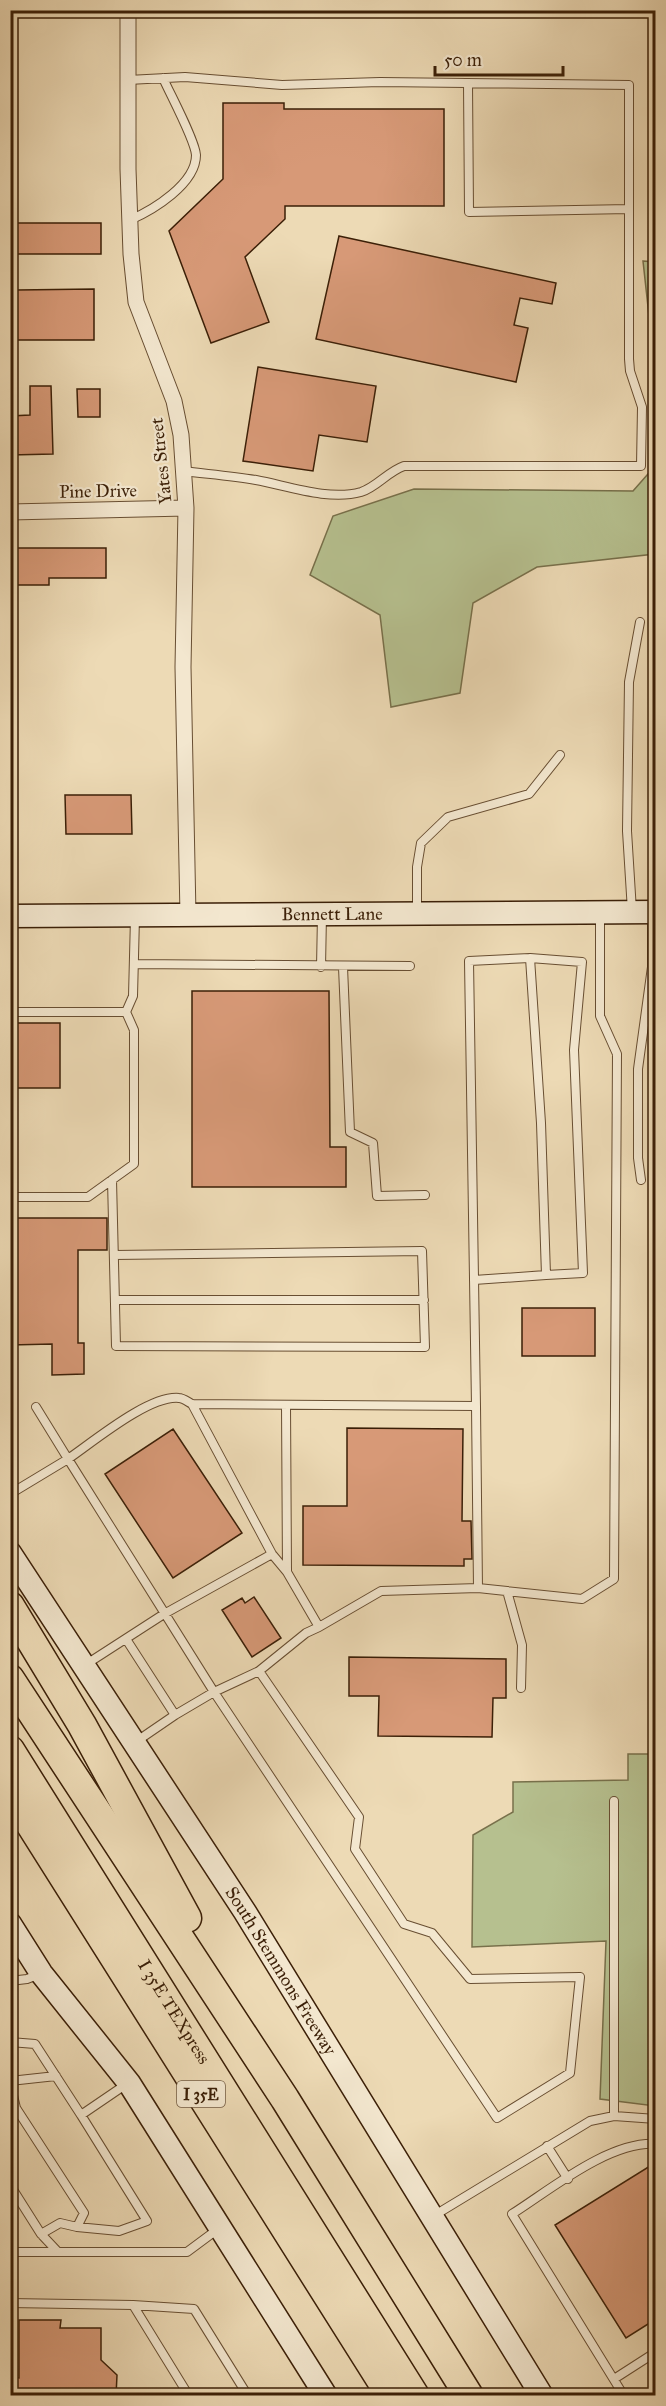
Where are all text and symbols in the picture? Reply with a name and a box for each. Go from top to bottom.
scale bar [435,39,562,77]
text: 50 m [444,49,482,71]
street label: Yates Street [145,416,176,505]
street label: Pine Drive [59,479,137,503]
street label: Bennett Lane [281,903,383,925]
street label: South Stemmons Freeway [220,1883,341,2060]
street label: I 35E TEXpress [133,1956,215,2068]
road number: I 35E [177,2081,225,2107]

